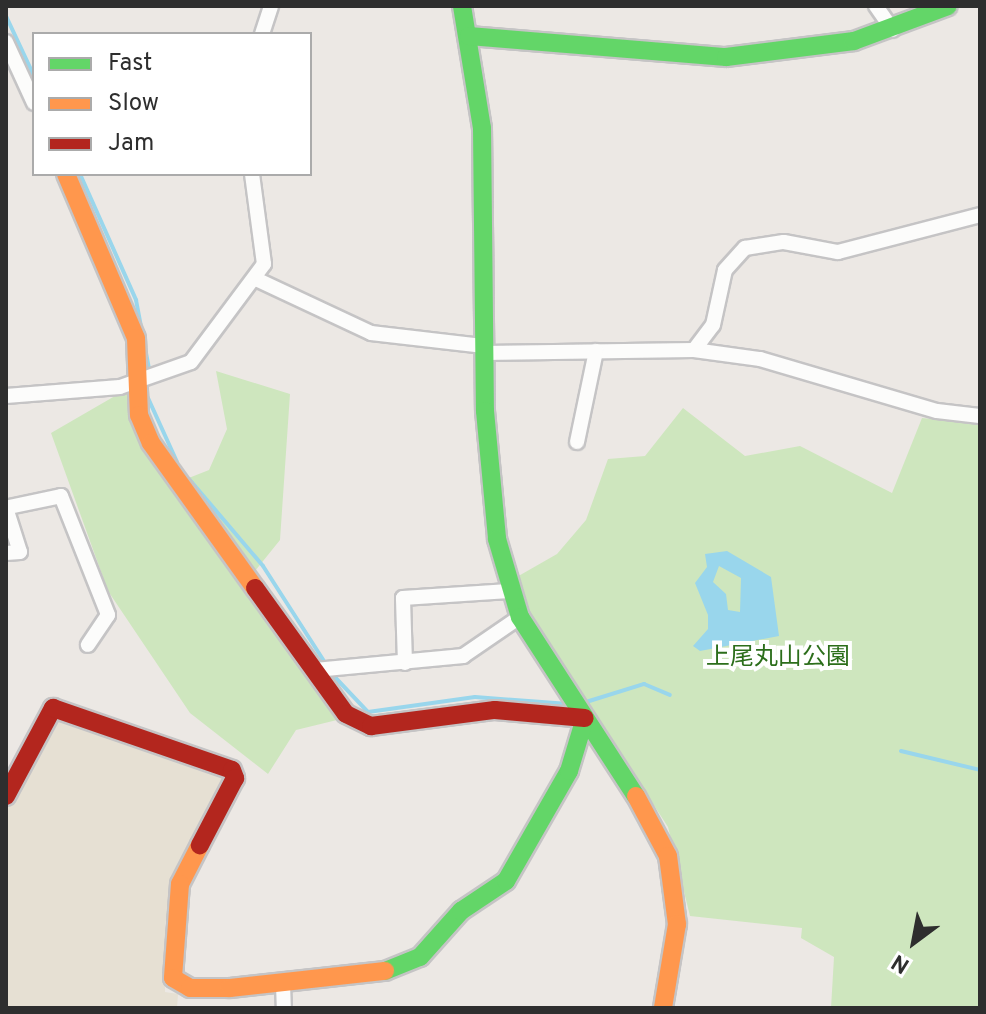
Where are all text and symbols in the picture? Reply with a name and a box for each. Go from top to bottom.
legend [32,32,312,176]
text: Fast [108,49,152,79]
text: Slow [108,89,159,119]
text: Jam [108,129,154,159]
park label: 上尾丸山公園 [706,645,850,673]
north arrow [874,902,954,982]
text: N [887,947,915,978]

